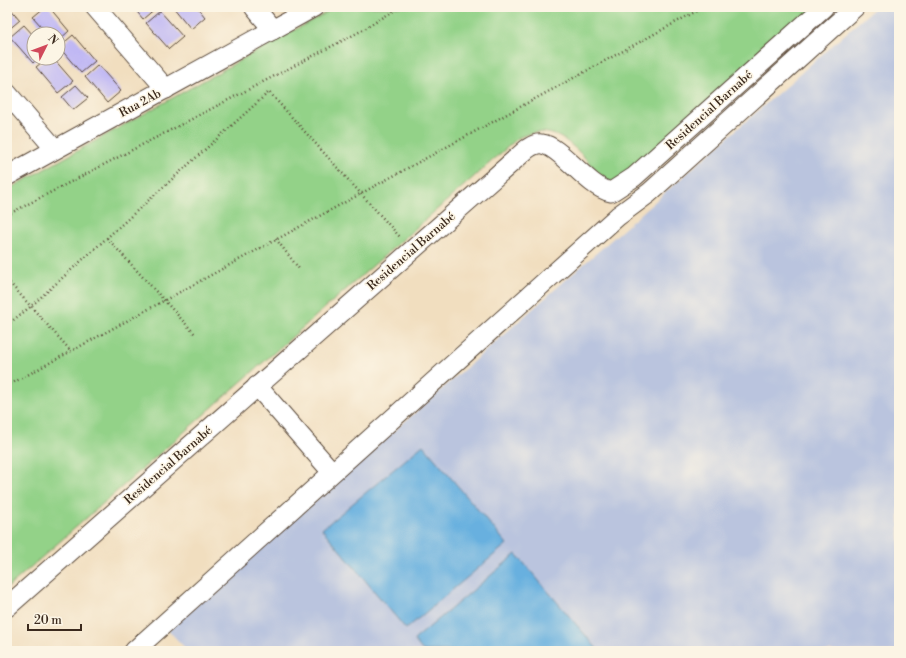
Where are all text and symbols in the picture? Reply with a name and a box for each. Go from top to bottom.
north arrow [26,26,66,66]
text: N [45,32,61,48]
street label: Residencial Barnabé [663,67,756,153]
street label: Rua 2Ab [117,86,164,121]
street label: Residencial Barnabé [364,209,458,294]
street label: Residencial Barnabé [121,423,215,508]
scale bar [28,606,81,632]
text: 20 m [34,613,62,628]

